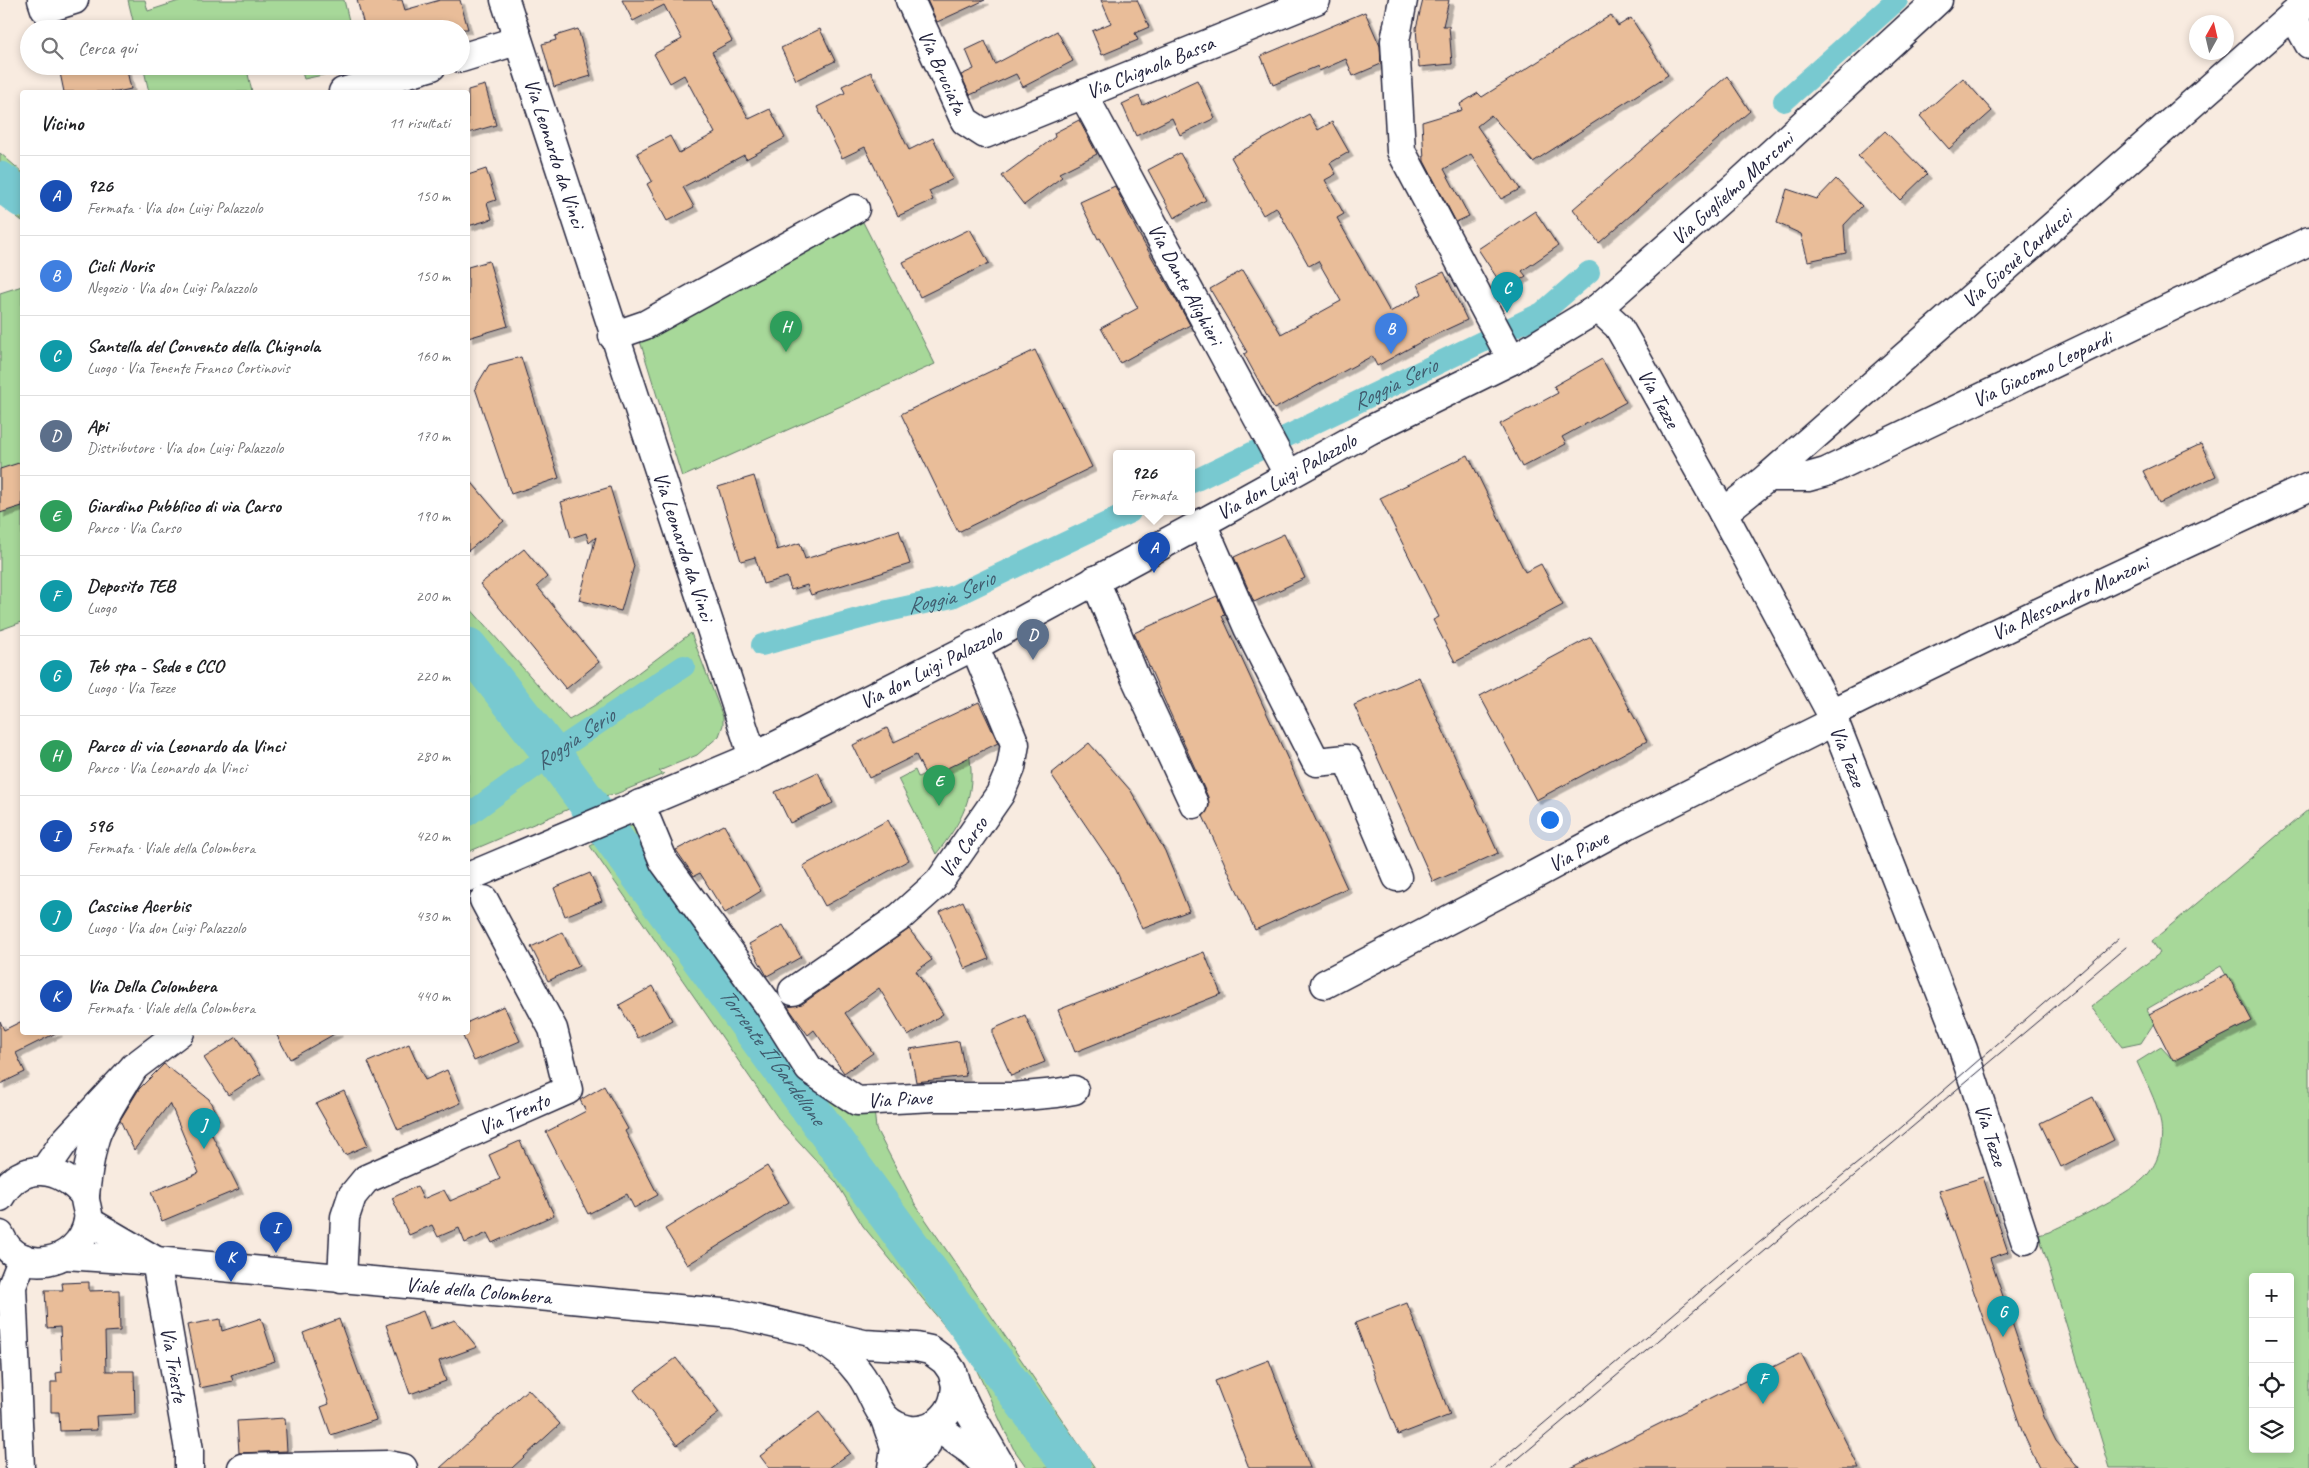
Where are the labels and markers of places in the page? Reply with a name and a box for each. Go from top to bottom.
pin: C [1491,272,1523,313]
pin: H [770,311,802,352]
pin: B [1375,313,1407,354]
pin: A [1138,532,1170,573]
pin: D [1017,619,1049,660]
pin: E [923,765,955,806]
pin: J [188,1108,220,1149]
pin: I [260,1212,292,1253]
pin: K [215,1241,247,1282]
pin: G [1987,1296,2019,1337]
pin: F [1747,1363,1779,1404]

